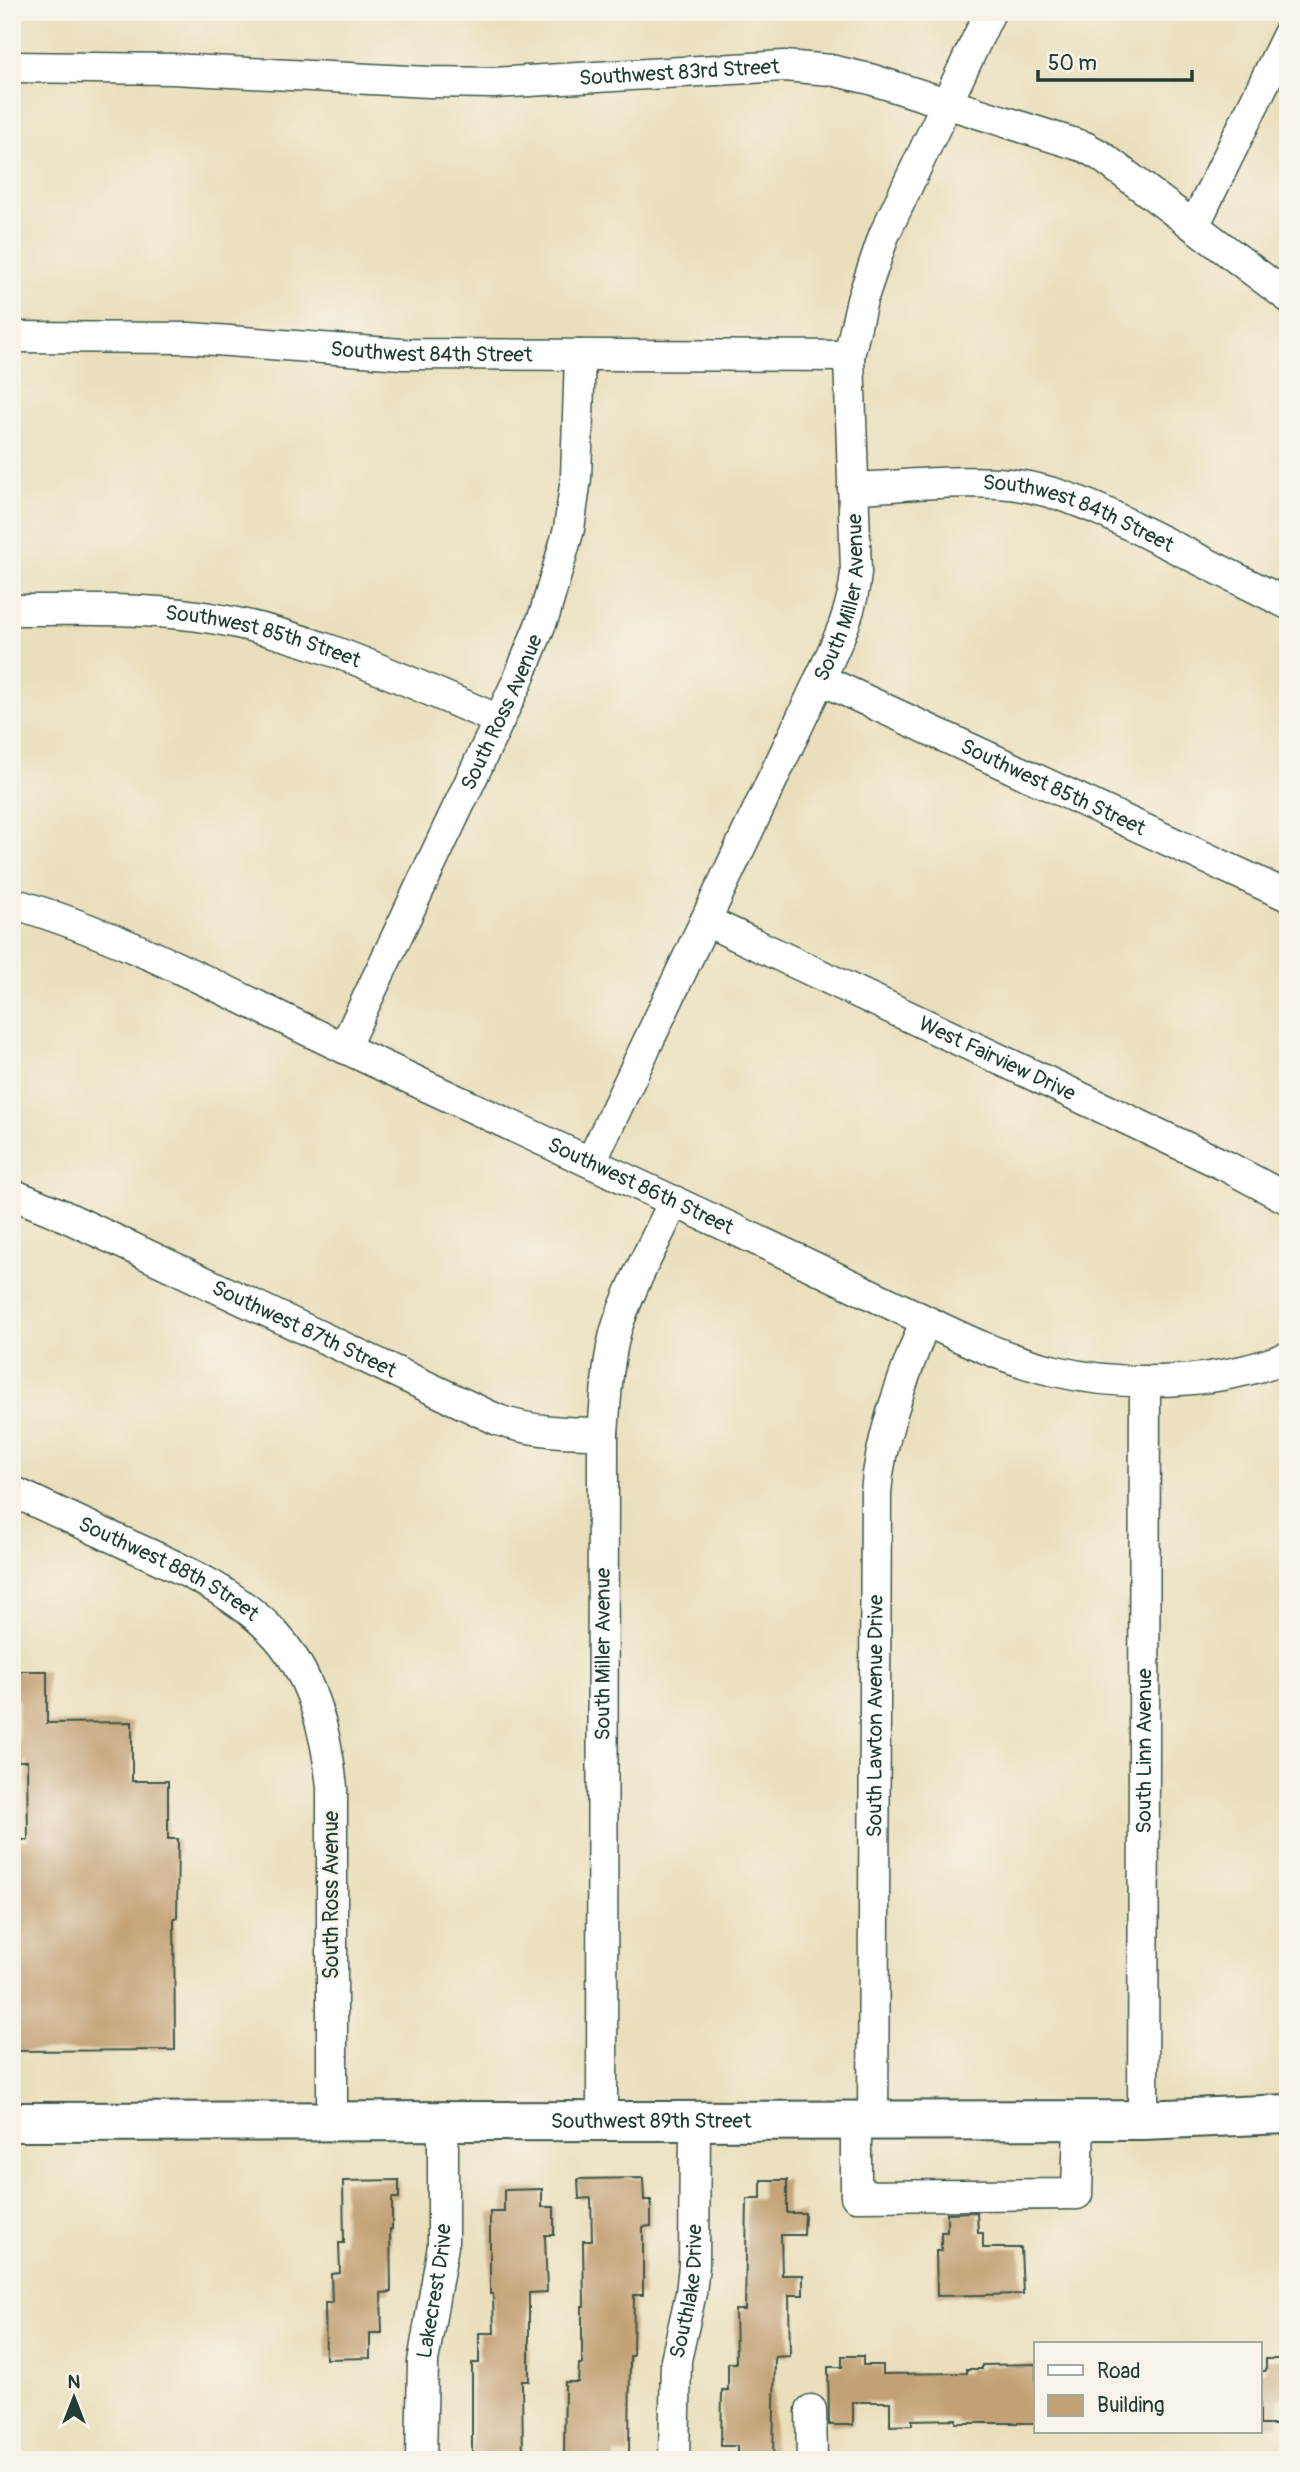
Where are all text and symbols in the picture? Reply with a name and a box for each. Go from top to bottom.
scale bar [1038,38,1192,82]
text: 50 m [1048,50,1097,77]
street label: Southwest 83rd Street [578,53,781,91]
street label: Southwest 84th Street [330,335,533,368]
street label: Southwest 84th Street [982,469,1179,558]
street label: South Miller Avenue [807,513,870,686]
street label: Southwest 85th Street [164,599,365,674]
street label: South Ross Avenue [454,630,549,794]
street label: Southwest 85th Street [956,733,1151,842]
street label: West Fairview Drive [915,1010,1081,1107]
street label: Southwest 86th Street [544,1131,739,1241]
street label: Southwest 87th Street [208,1274,401,1384]
street label: Southwest 88th Street [74,1510,265,1627]
street label: South Miller Avenue [589,1567,616,1740]
street label: South Lawton Avenue Drive [861,1594,889,1837]
street label: South Linn Avenue [1130,1668,1158,1834]
street label: South Ross Avenue [318,1810,345,1979]
street label: Southwest 89th Street [551,2107,752,2135]
street label: Lakecrest Drive [410,2223,457,2360]
street label: Southlake Drive [663,2223,708,2361]
legend [1034,2342,1262,2434]
text: Road [1097,2358,1141,2385]
north arrow [38,2364,108,2434]
text: N [68,2370,81,2394]
text: Building [1097,2392,1164,2419]

